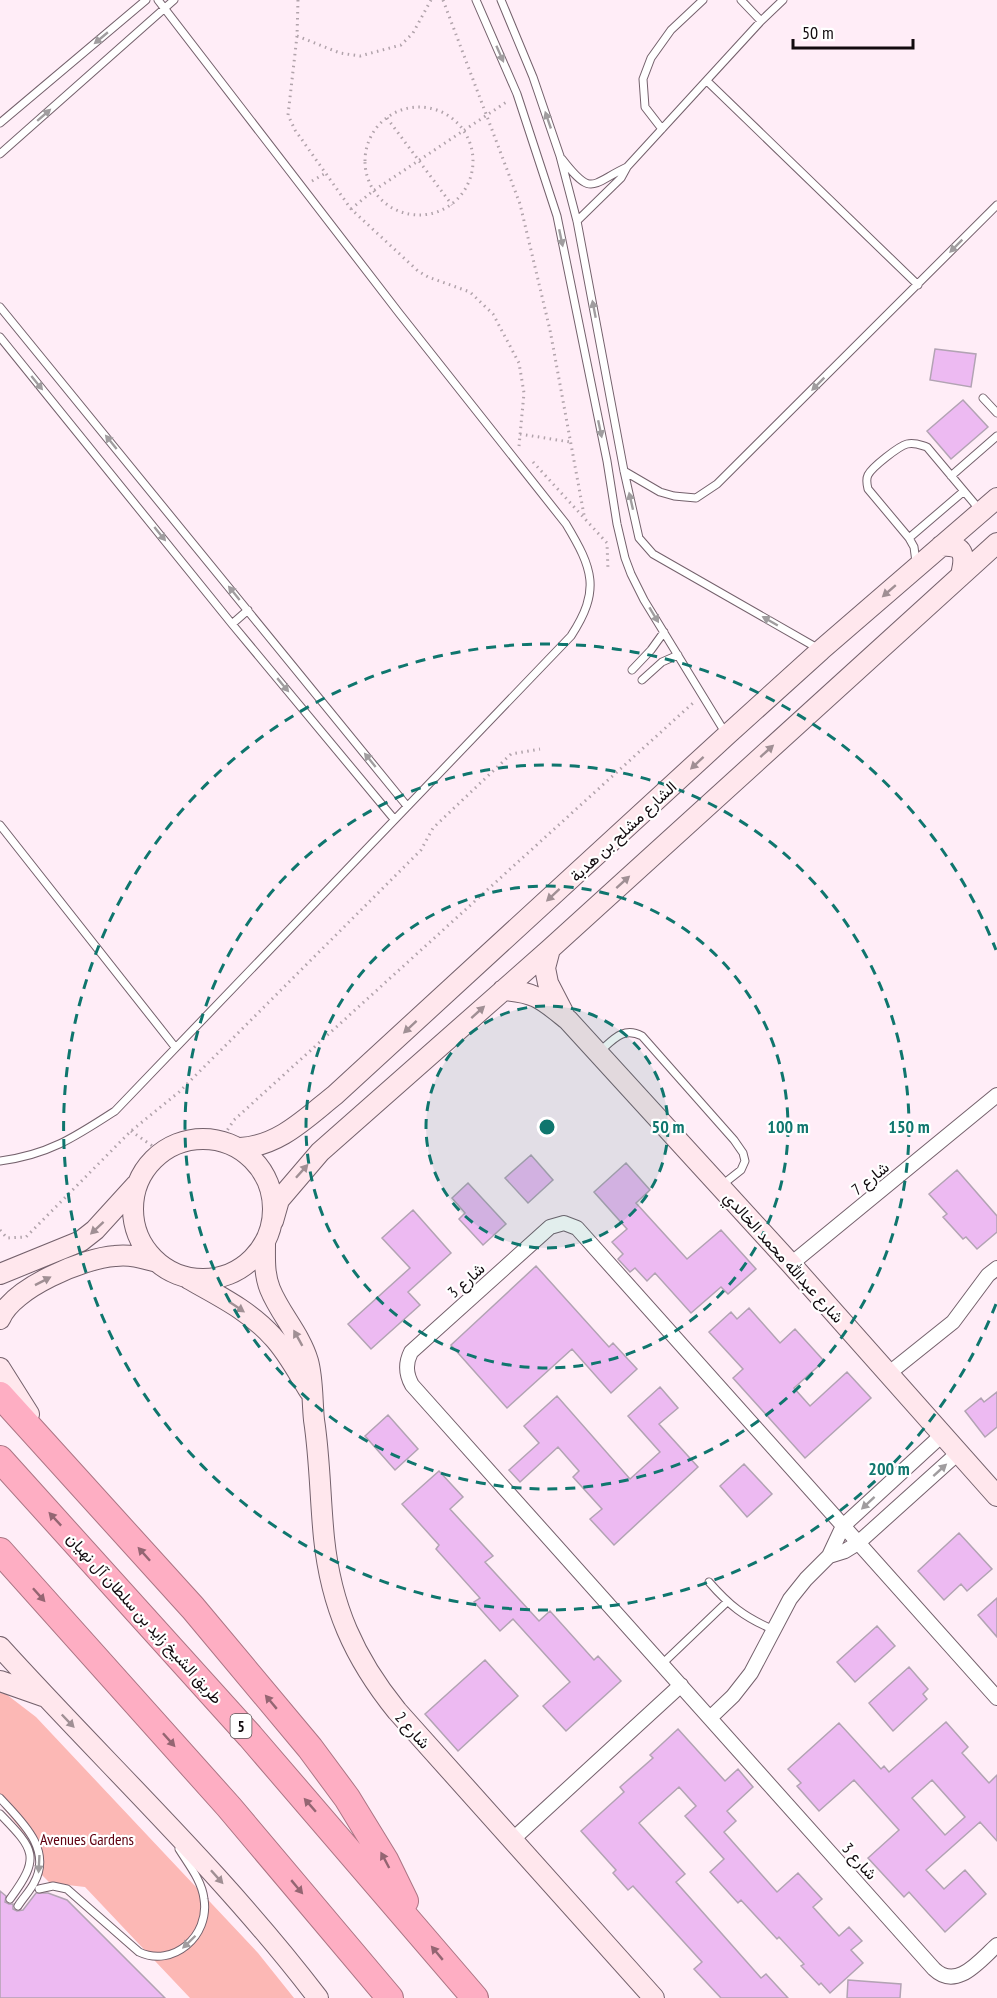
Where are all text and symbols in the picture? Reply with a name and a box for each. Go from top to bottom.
scale bar [793,12,913,50]
text: 50 m [802,21,834,44]
one-way arrow [94,31,109,44]
one-way arrow [495,45,504,62]
one-way arrow [36,109,51,122]
one-way arrow [542,111,552,129]
one-way arrow [557,229,567,247]
one-way arrow [949,239,963,254]
one-way arrow [589,300,598,319]
one-way arrow [30,375,43,391]
one-way arrow [812,377,826,391]
one-way arrow [596,420,605,439]
one-way arrow [104,434,117,450]
one-way arrow [626,491,635,510]
one-way arrow [153,526,166,542]
one-way arrow [882,584,897,597]
one-way arrow [228,586,241,601]
one-way arrow [648,607,659,623]
one-way arrow [762,617,779,627]
one-way arrow [276,677,289,692]
one-way arrow [759,745,774,758]
one-way arrow [364,752,377,768]
one-way arrow [690,756,705,769]
street label: الشارع مشلح بن هدبة [565,776,682,887]
one-way arrow [615,876,630,889]
one-way arrow [546,888,561,901]
one-way arrow [470,1006,485,1019]
one-way arrow [402,1020,417,1034]
text: 50 m [652,1115,684,1138]
text: 100 m [767,1115,809,1138]
text: 150 m [888,1115,930,1138]
centre of rings [537,1117,557,1137]
street label: شارع 7 [847,1157,894,1201]
one-way arrow [295,1164,308,1179]
street label: شارع عبدالله محمد الخالدي [717,1187,848,1329]
one-way arrow [90,1220,104,1234]
street label: شارع 3 [443,1258,490,1303]
one-way arrow [35,1276,52,1286]
one-way arrow [229,1301,245,1313]
one-way arrow [293,1329,303,1346]
text: 200 m [868,1457,910,1480]
one-way arrow [932,1464,947,1477]
one-way arrow [861,1496,876,1509]
one-way arrow [48,1511,62,1526]
street label: طريق الشيخ زايد بن سلطان آل نهيان [61,1528,227,1709]
one-way arrow [138,1547,151,1562]
one-way arrow [32,1587,45,1602]
one-way arrow [265,1694,278,1710]
street label: شارع 2 [390,1707,435,1754]
one-way arrow [61,1713,75,1728]
road number: 5 [230,1714,252,1738]
one-way arrow [162,1732,175,1747]
one-way arrow [304,1798,317,1813]
park label: Avenues Gardens [40,1829,134,1849]
street label: شارع 3 [837,1838,882,1885]
one-way arrow [380,1852,390,1869]
one-way arrow [34,1854,43,1873]
one-way arrow [209,1870,223,1884]
one-way arrow [290,1879,303,1895]
one-way arrow [181,1935,196,1949]
one-way arrow [431,1946,444,1961]

